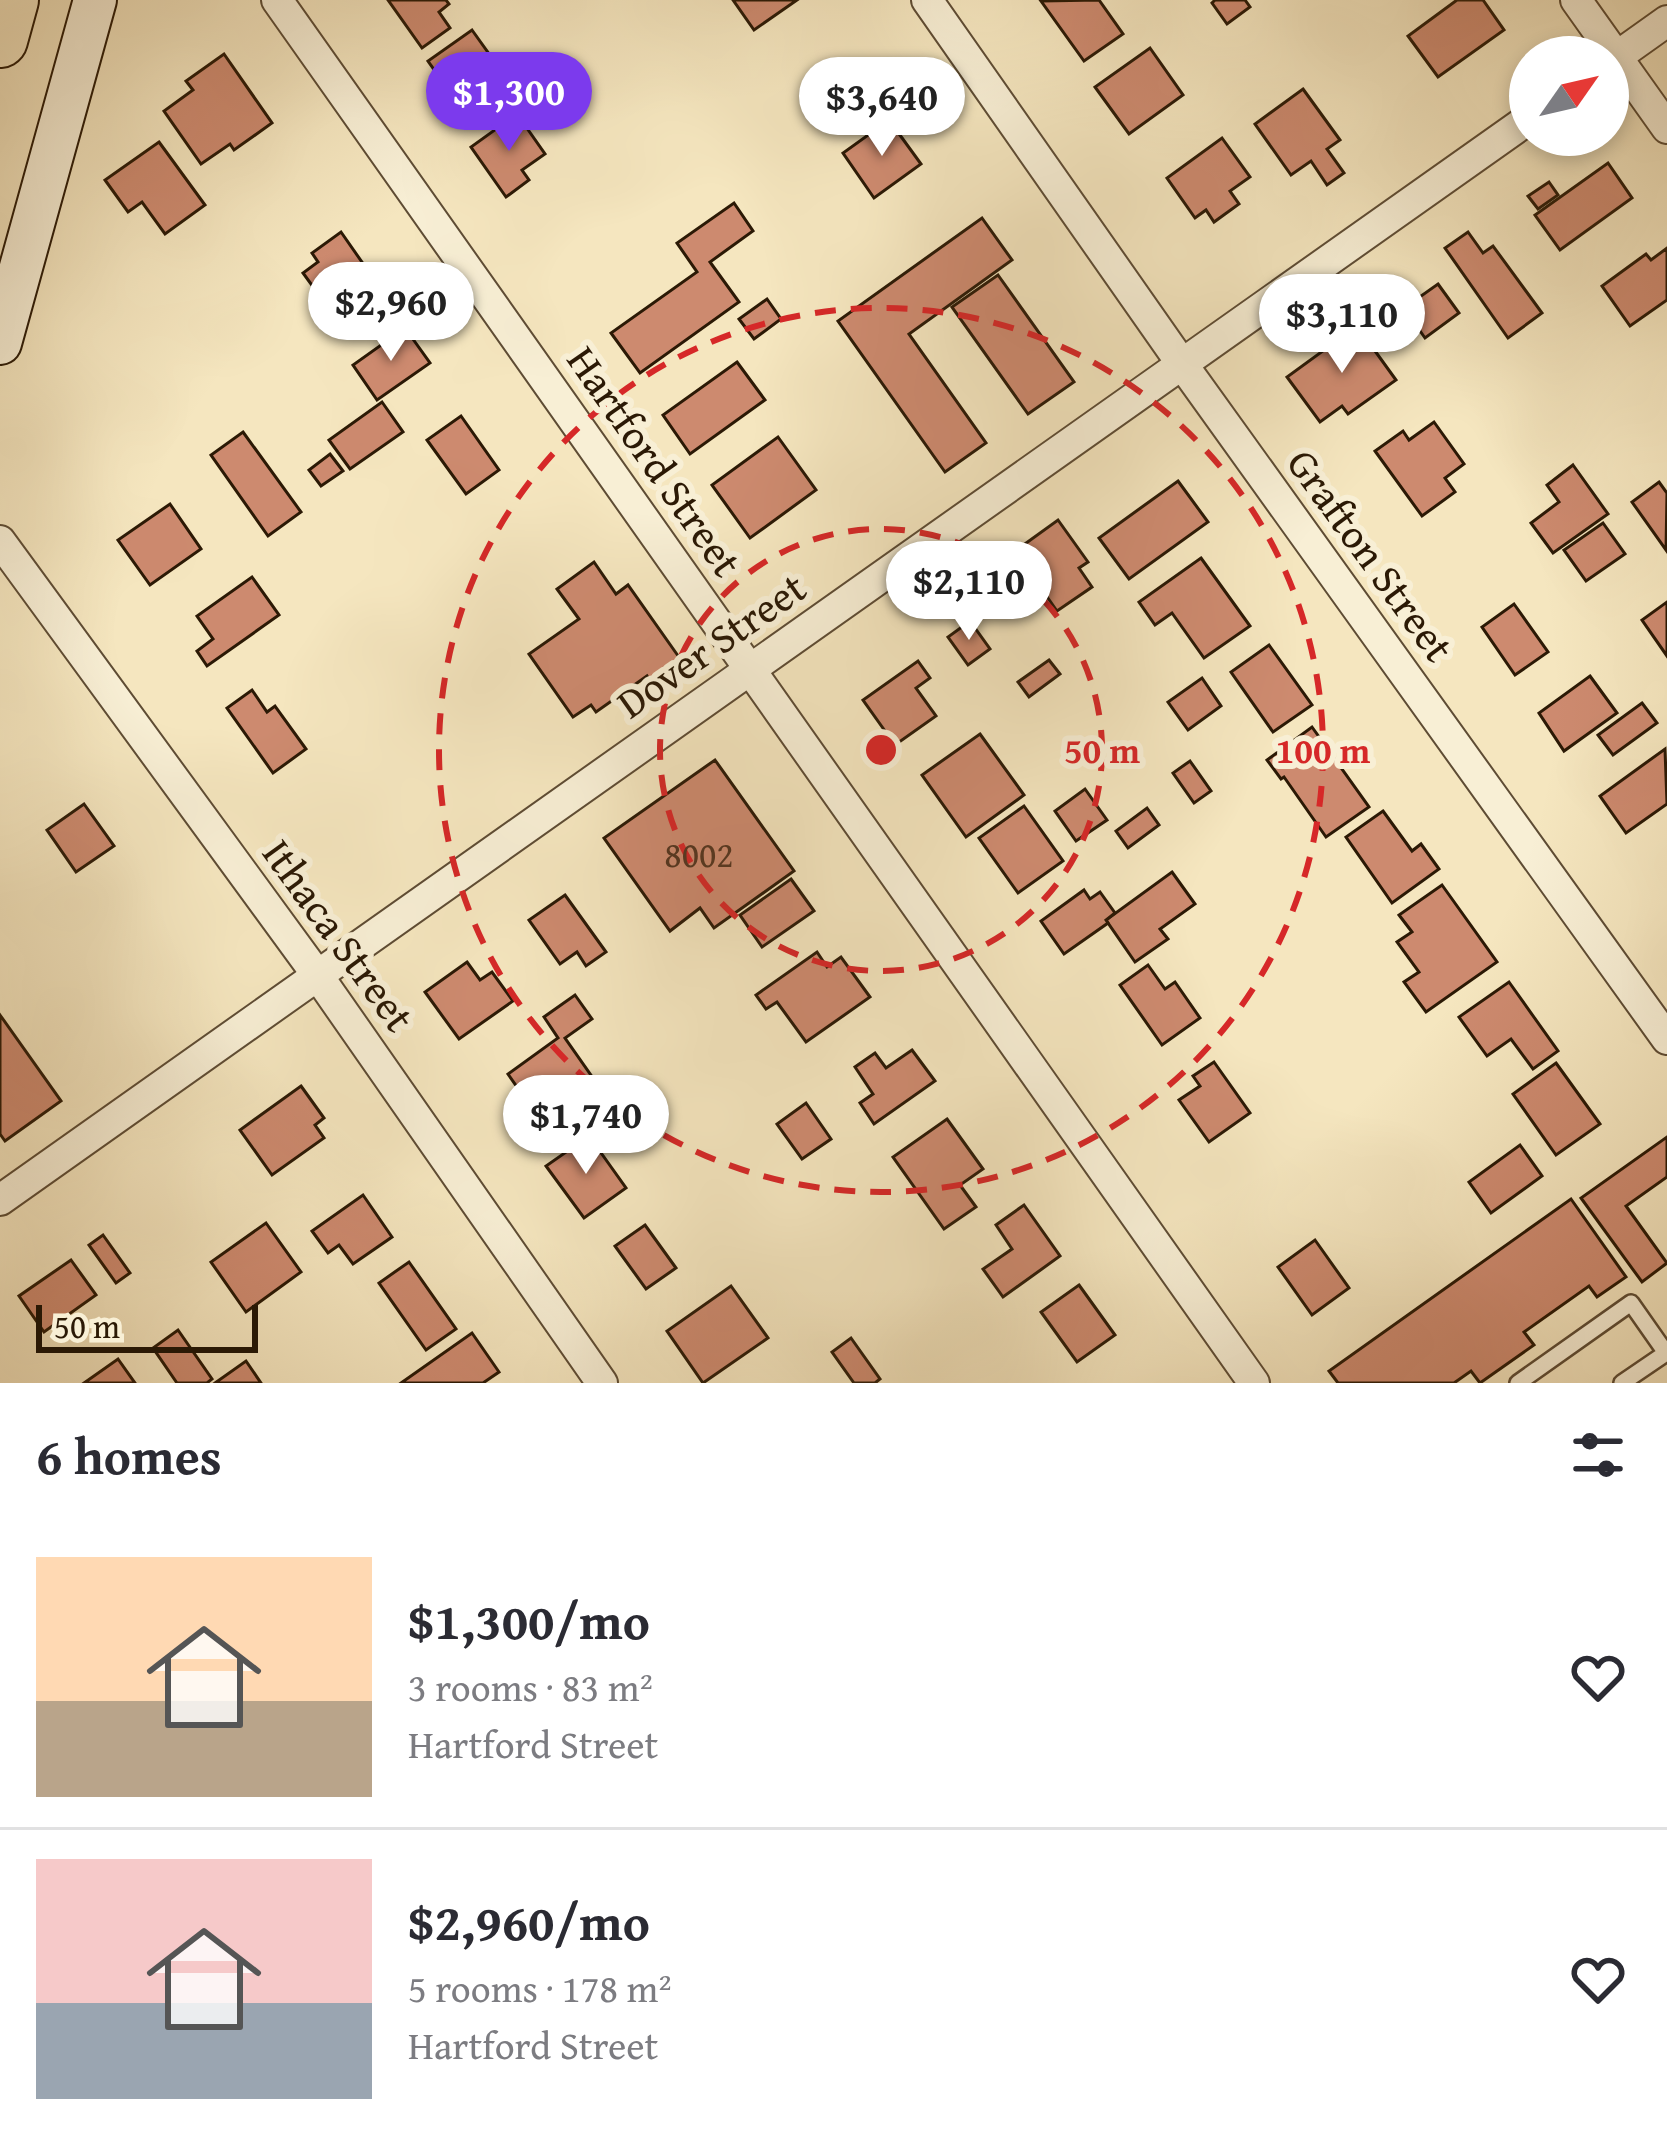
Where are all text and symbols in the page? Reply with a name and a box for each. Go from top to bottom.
north arrow [1509,36,1629,156]
map controls [1509,36,1629,156]
pin: $1,300 [411,52,607,154]
pin: $3,640 [784,57,980,159]
text: $1,300 [453,62,565,119]
text: $3,640 [826,67,938,124]
pin: $2,960 [293,262,489,364]
text: $2,960 [335,272,447,329]
pin: $3,110 [1244,274,1440,376]
text: $3,110 [1286,284,1398,341]
street label: Hartford Street [553,333,758,589]
street label: Grafton Street [1273,436,1470,674]
pin: $2,110 [871,541,1067,643]
text: $2,110 [913,551,1025,608]
street label: Dover Street [604,557,818,732]
text: 50 m [1064,723,1140,776]
text: 100 m [1276,723,1371,776]
centre of rings [860,729,902,771]
street label: Ithaca Street [249,826,430,1044]
house number: 8002 [664,827,734,880]
pin: $1,740 [488,1075,684,1177]
text: $1,740 [530,1085,642,1142]
scale bar [36,1299,258,1352]
text: 50 m [54,1302,120,1350]
text: 6 homes [36,1418,222,1493]
icon: filters [1565,1422,1631,1488]
text: $1,300/mo [408,1583,650,1658]
icon: home [132,1605,276,1749]
icon: heart [1565,1644,1631,1710]
text: 3 rooms · 83 m² [408,1658,653,1715]
text: Hartford Street [408,1715,658,1772]
text: $2,960/mo [408,1884,650,1959]
icon: home [132,1907,276,2051]
icon: heart [1565,1946,1631,2012]
text: 5 rooms · 178 m² [408,1959,672,2016]
text: Hartford Street [408,2016,658,2073]

